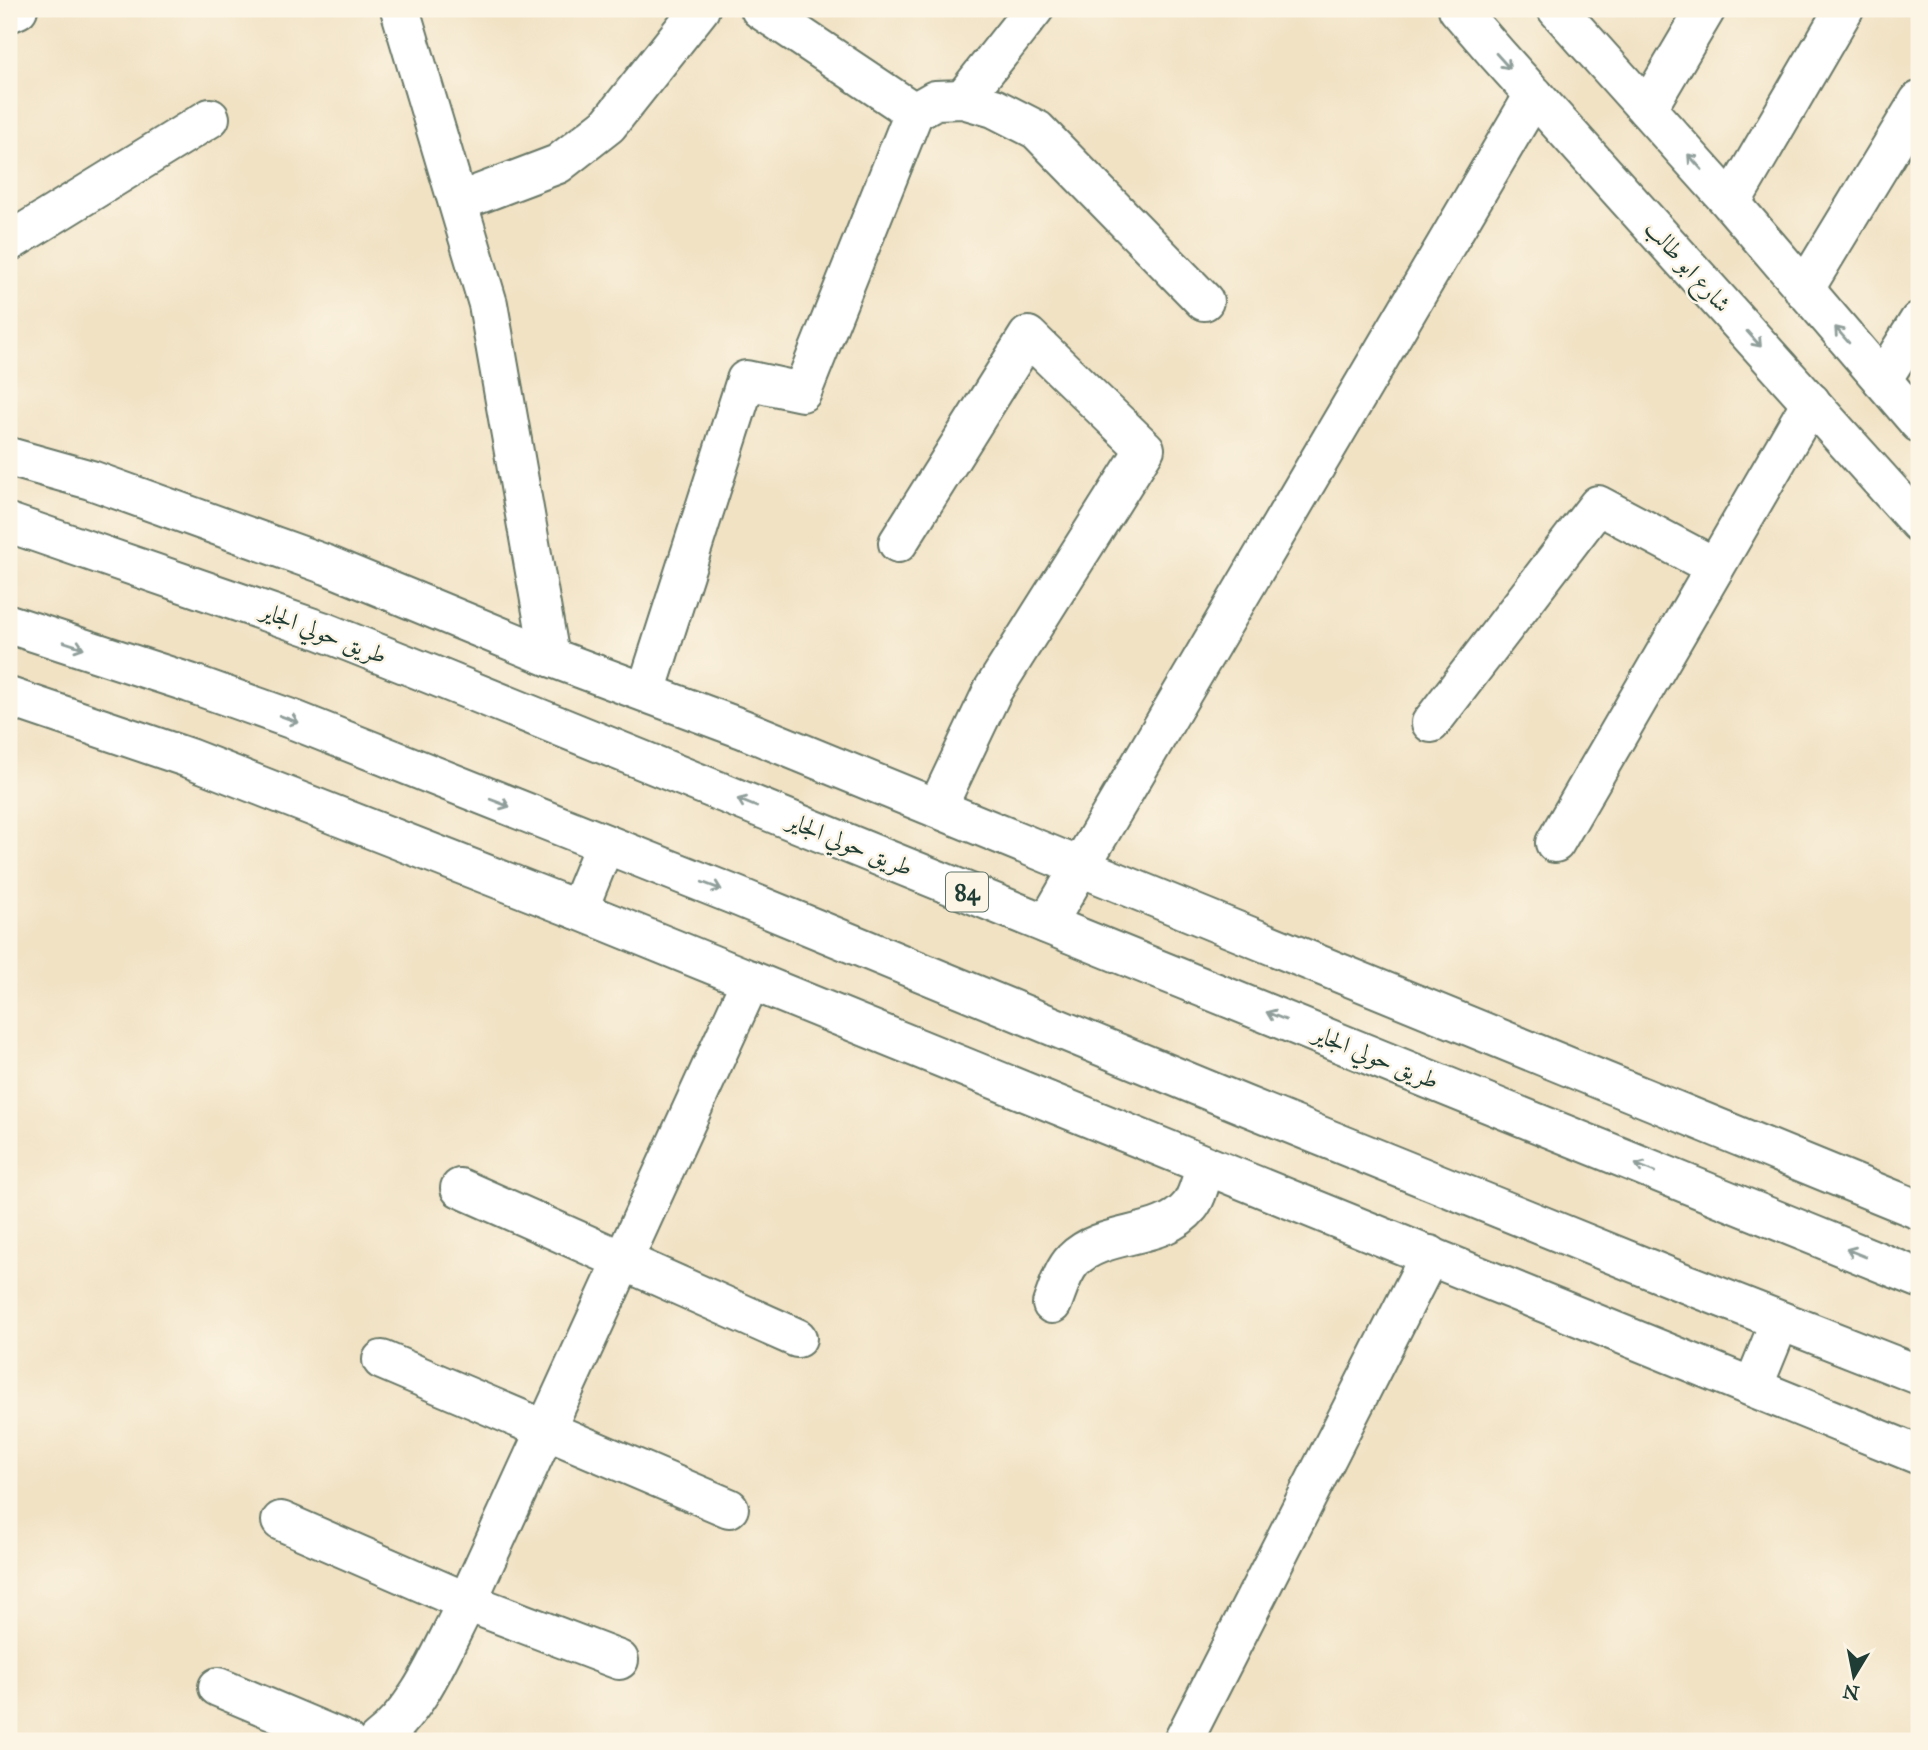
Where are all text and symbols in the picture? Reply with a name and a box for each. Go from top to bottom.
one-way arrow [1495,52,1511,70]
one-way arrow [1686,154,1703,171]
street label: شارع ابو طالب [1635,213,1737,322]
one-way arrow [1835,326,1851,344]
one-way arrow [1746,329,1762,347]
street label: طريق حولي الجاير [252,594,391,675]
one-way arrow [62,640,84,653]
one-way arrow [278,713,299,726]
one-way arrow [736,795,758,808]
one-way arrow [489,798,511,811]
street label: طريق حولي الجاير [779,804,917,886]
road number: 84 [946,872,988,912]
one-way arrow [701,881,722,894]
one-way arrow [1266,1009,1287,1022]
street label: طريق حولي الجاير [1305,1017,1443,1099]
one-way arrow [1635,1160,1656,1173]
one-way arrow [1846,1245,1867,1258]
north arrow [1820,1642,1890,1712]
text: N [1841,1680,1861,1705]

